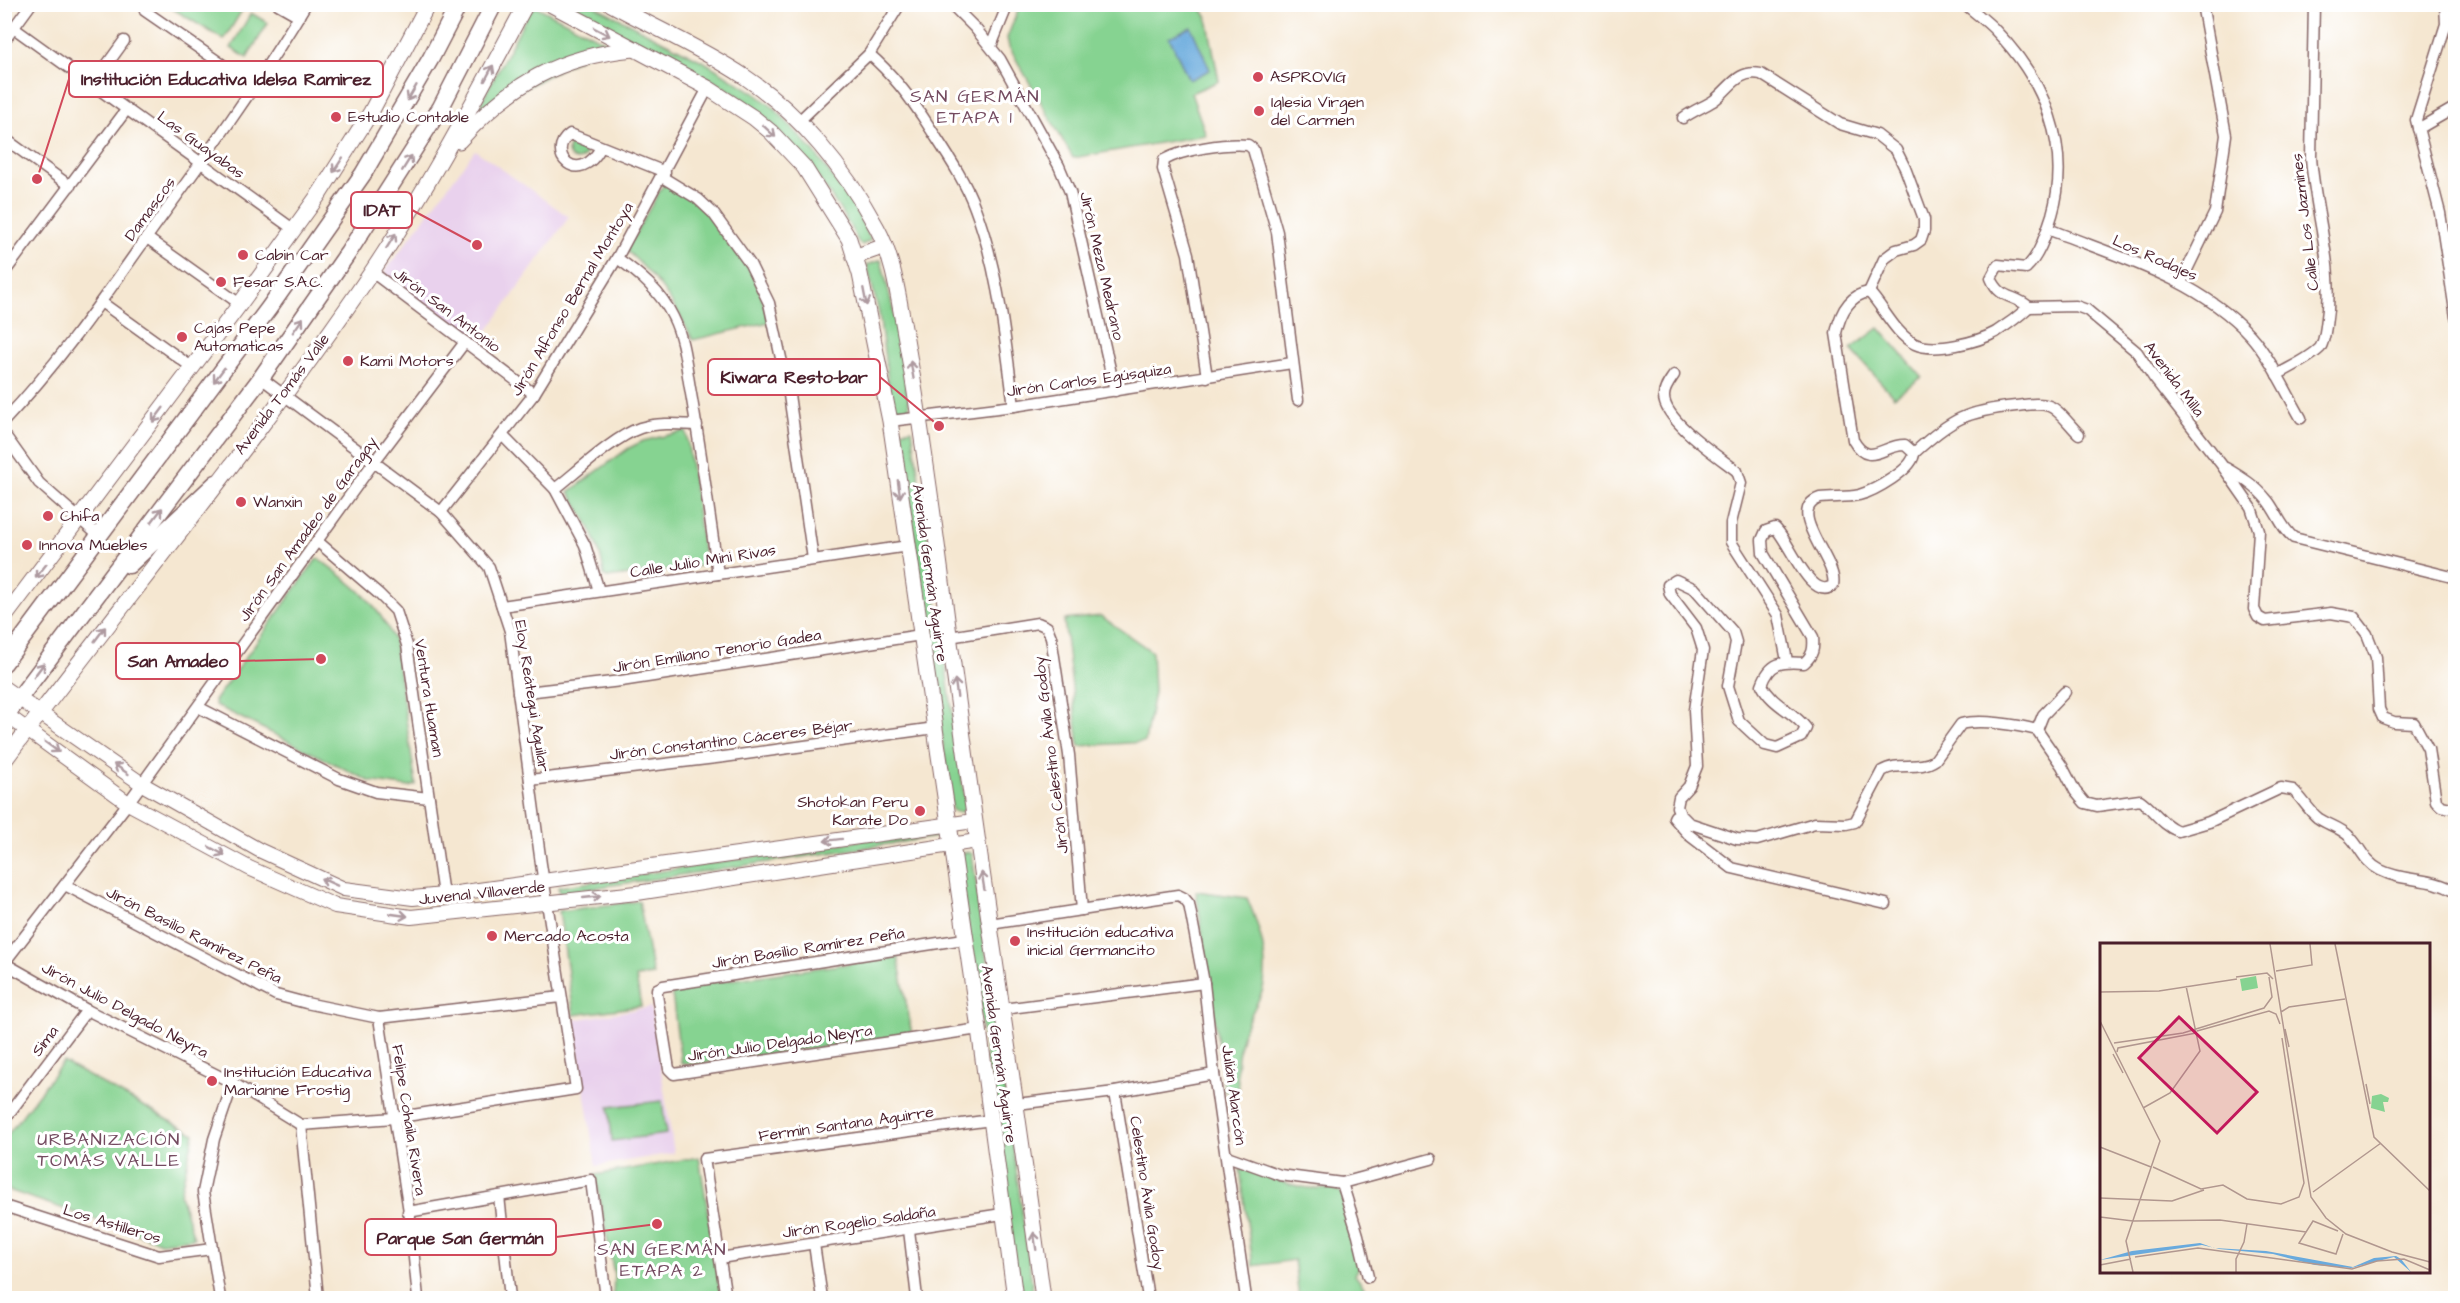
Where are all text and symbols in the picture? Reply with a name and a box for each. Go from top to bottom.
one-way arrow [593,26,610,38]
callout: Institución Educativa Idelsa Ramirez [69,61,383,97]
one-way arrow [484,65,496,83]
place label: ASPROVIG [1270,66,1346,88]
text: Institución Educativa Idelsa Ramirez [81,67,372,92]
marker: ASPROVIG [1251,70,1265,84]
one-way arrow [405,84,417,101]
district label: SAN GERMÁN ETAPA 1 [910,84,1040,130]
place label: Iglesia Virgen del Carmen [1271,91,1364,131]
marker: Iglesia Virgen del Carmen [1252,104,1266,118]
street label: Las Guayabas [152,106,249,185]
place label: Estudio Contable [348,106,470,128]
marker: Estudio Contable [329,110,343,124]
one-way arrow [761,124,776,138]
street label: Calle Los Jazmines [2286,152,2324,292]
one-way arrow [401,155,413,172]
one-way arrow [331,156,343,173]
street label: Damascos [119,172,181,246]
street label: Jirón Meza Medrano [1074,190,1130,342]
callout: IDAT [351,192,412,228]
text: IDAT [363,198,401,223]
street label: Jirón Alfonso Bernal Montoya [505,198,640,400]
street label: Los Rodajes [2109,229,2201,287]
one-way arrow [384,233,397,250]
place label: Cabin Car [255,244,329,266]
marker: Cabin Car [236,248,250,262]
street label: Jirón San Antonio [389,262,505,358]
place label: Fesar S.A.C. [233,271,323,293]
marker: Fesar S.A.C. [214,275,228,289]
one-way arrow [860,287,871,306]
place label: Cajas Pepe Automaticas [194,317,284,357]
one-way arrow [292,317,304,333]
street label: Avenida Tomás Valle [229,329,335,459]
marker: Cajas Pepe Automaticas [175,330,189,344]
street label: Avenida Milla [2138,337,2210,421]
place label: Kami Motors [360,350,454,372]
marker: Kami Motors [341,354,355,368]
street label: Jirón Carlos Egúsquiza [1005,358,1173,403]
callout: Kiwara Resto-bar [708,359,880,395]
one-way arrow [906,361,917,381]
text: Kiwara Resto-bar [720,365,868,390]
one-way arrow [213,367,226,383]
one-way arrow [152,407,164,423]
street label: Jirón San Amadeo de Garagay [233,432,384,627]
one-way arrow [894,478,905,498]
street label: Avenida Germán Aguirre [906,483,953,664]
place label: Wanxin [253,491,302,513]
marker: Wanxin [234,495,248,509]
place label: Chifa [60,505,99,527]
one-way arrow [150,507,163,523]
marker: Chifa [41,509,55,523]
place label: Innova Muebles [39,534,147,556]
marker: Innova Muebles [20,538,34,552]
street label: Calle Julio Mini Rivas [629,539,777,583]
one-way arrow [35,563,47,579]
street label: Eloy Reátegui Aguilar [508,619,555,774]
street label: Jirón Emiliano Tenorio Gadea [611,624,823,678]
one-way arrow [94,627,106,643]
street label: Ventura Huaman [409,637,449,759]
callout: San Amadeo [116,643,240,679]
text: San Amadeo [127,649,229,674]
street label: Jirón Celestino Ávila Godoy [1028,655,1075,855]
one-way arrow [33,663,45,679]
one-way arrow [950,679,961,699]
street label: Jirón Constantino Cáceres Béjar [608,714,854,766]
one-way arrow [43,741,59,753]
one-way arrow [113,763,129,775]
place label: Shotokan Peru Karate Do [797,791,908,831]
marker: Shotokan Peru Karate Do [913,804,927,818]
one-way arrow [823,835,843,846]
one-way arrow [207,846,225,857]
one-way arrow [978,872,989,892]
street label: Juvenal Villaverde [418,875,547,911]
one-way arrow [320,876,338,887]
street label: Jirón Basilio Ramírez Peña [102,881,286,989]
one-way arrow [582,892,602,903]
one-way arrow [388,910,408,921]
place label: Institución educativa inicial Germancito [1027,921,1173,961]
street label: Jirón Basilio Ramírez Peña [710,922,906,974]
place label: Mercado Acosta [504,925,629,947]
marker: Mercado Acosta [485,929,499,943]
marker: Institución educativa inicial Germancito [1008,934,1022,948]
inset map [2100,943,2430,1273]
street label: Jirón Julio Delgado Neyra [37,957,212,1064]
street label: Avenida Germán Aguirre [975,964,1022,1145]
street label: Jirón Julio Delgado Neyra [686,1019,874,1068]
street label: Sima [26,1021,64,1061]
street label: Felipe Cohaila Rivera [386,1043,432,1197]
street label: Julián Alarcón [1216,1043,1252,1147]
place label: Institución Educativa Marianne Frostig [224,1061,371,1102]
marker: Institución Educativa Marianne Frostig [205,1074,219,1088]
street label: Fermin Santana Aguirre [757,1101,936,1148]
street label: Celestino Ávila Godoy [1123,1114,1170,1272]
district label: URBANIZACIÓN TOMÁS VALLE [37,1127,181,1173]
street label: Los Astilleros [60,1199,164,1249]
street label: Jirón Rogelio Saldaña [781,1200,937,1245]
callout: Parque San Germán [365,1219,556,1255]
text: Parque San Germán [376,1226,544,1251]
one-way arrow [1030,1231,1041,1251]
district label: SAN GERMÁN ETAPA 2 [597,1237,727,1283]

